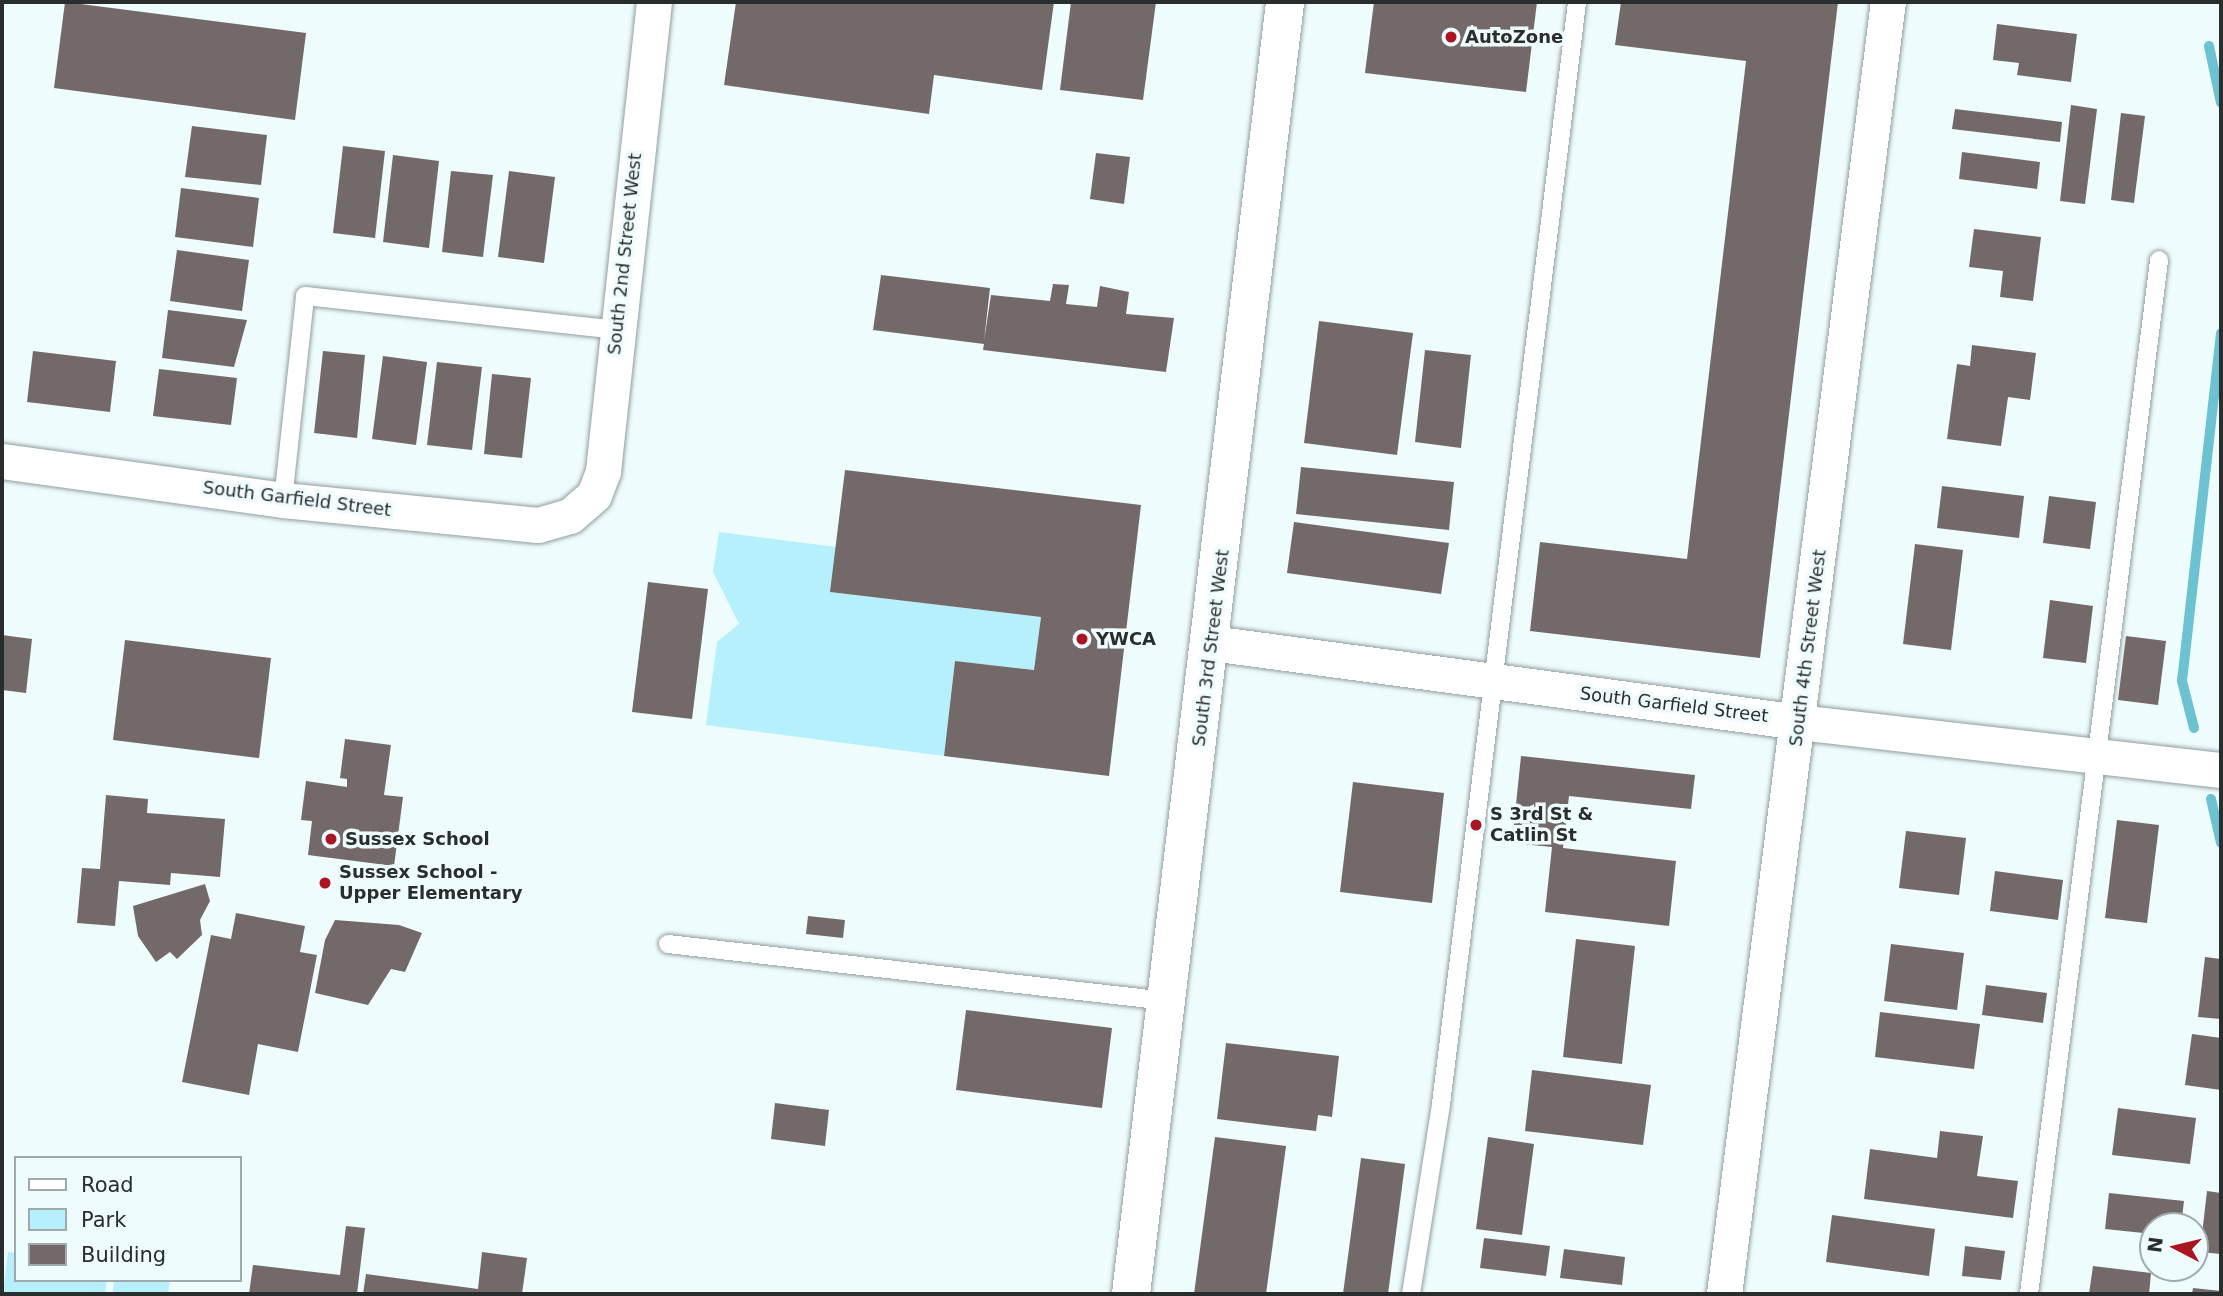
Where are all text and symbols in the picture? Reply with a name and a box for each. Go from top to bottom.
place label: AutoZone [1465,26,1563,48]
marker: AutoZone [1443,29,1459,45]
street label: South 2nd Street West [604,152,646,356]
street label: South Garfield Street [202,477,392,521]
street label: South 3rd Street West [1188,548,1234,748]
street label: South 4th Street West [1785,548,1831,748]
place label: YWCA [1096,628,1156,650]
marker: YWCA [1074,631,1090,647]
street label: South Garfield Street [1579,683,1769,727]
place label: S 3rd St & Catlin St [1490,804,1593,846]
marker: S 3rd St & Catlin St [1468,817,1484,833]
place label: Sussex School [345,828,490,850]
marker: Sussex School [323,831,339,847]
place label: Sussex School - Upper Elementary [339,862,523,904]
marker: Sussex School - Upper Elementary [317,875,333,891]
legend [14,1156,242,1282]
text: Road [81,1173,134,1197]
text: Park [81,1208,126,1232]
north arrow [2139,1212,2209,1282]
text: N [2143,1235,2167,1254]
text: Building [81,1243,166,1267]

